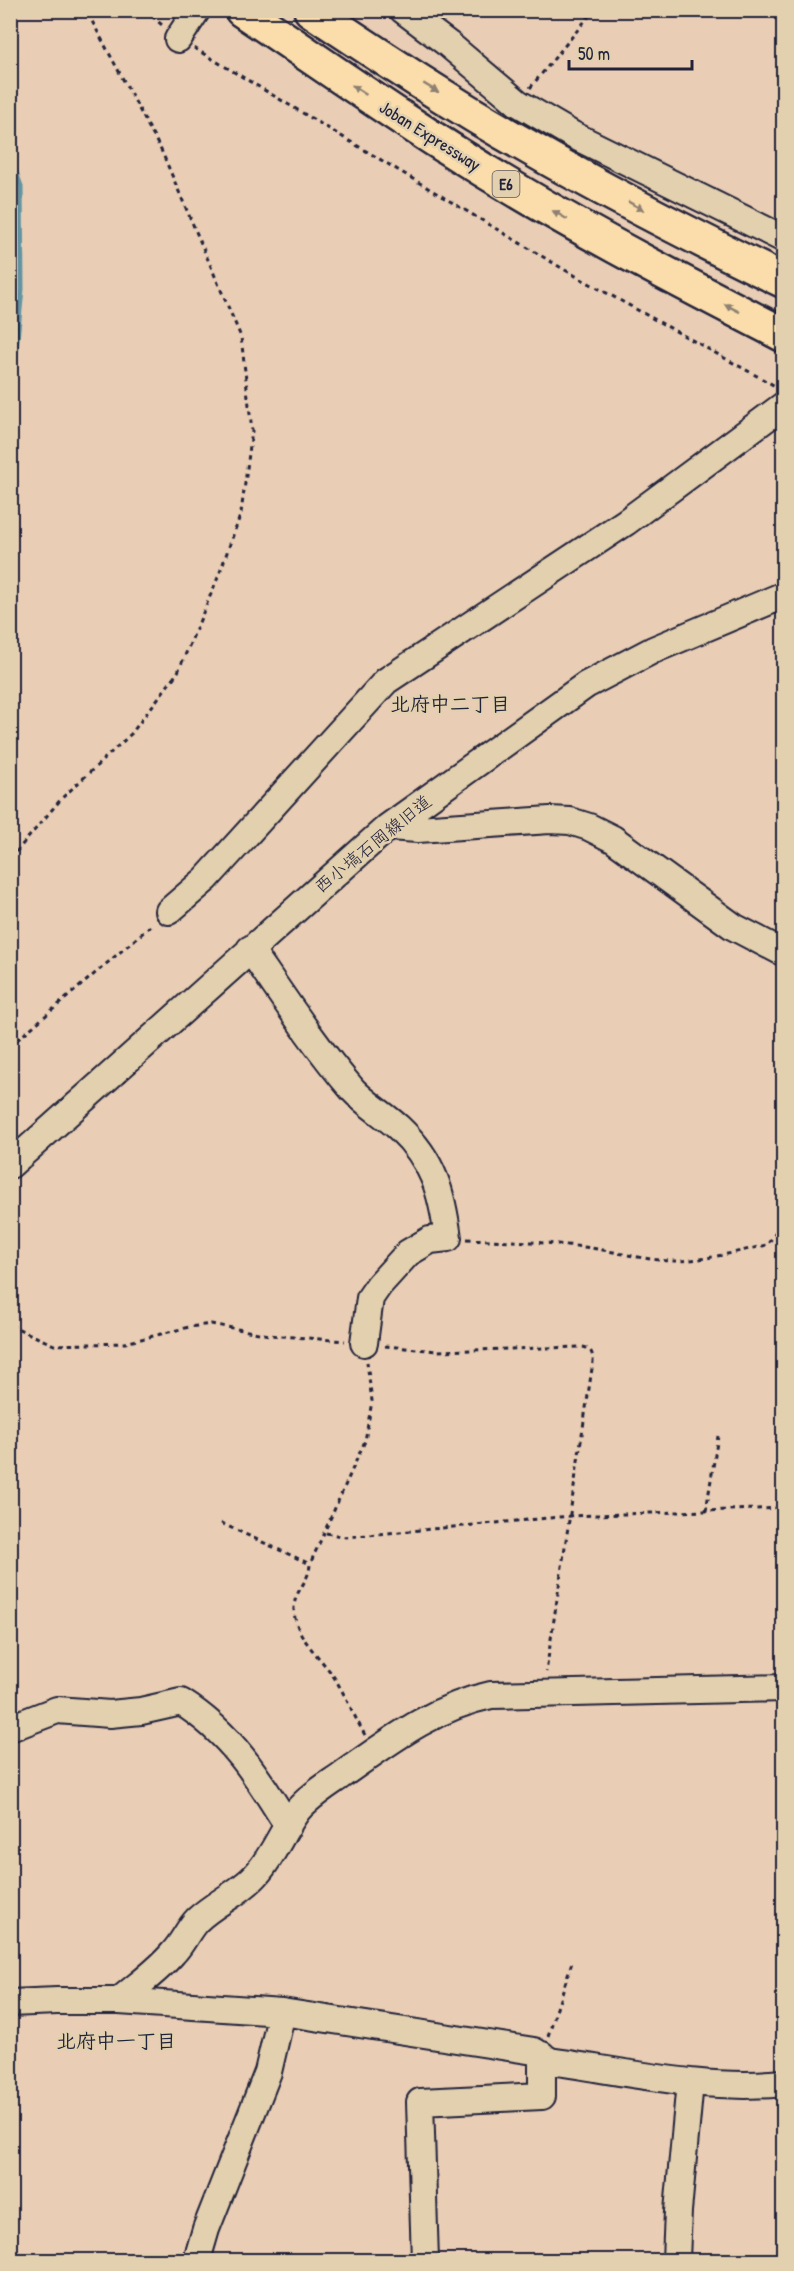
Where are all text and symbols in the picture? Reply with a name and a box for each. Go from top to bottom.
scale bar [569,33,692,71]
text: 50 m [578,41,610,66]
one-way arrow [423,82,439,93]
one-way arrow [352,84,368,96]
street label: Joban Expressway [375,94,486,177]
road number: E6 [492,171,520,197]
one-way arrow [628,201,645,211]
one-way arrow [552,210,569,220]
one-way arrow [723,304,740,313]
district label: 北府中二丁目 [390,690,510,717]
street label: 西小塙石岡線旧道 [309,789,437,899]
district label: 北府中一丁目 [56,2027,176,2054]

